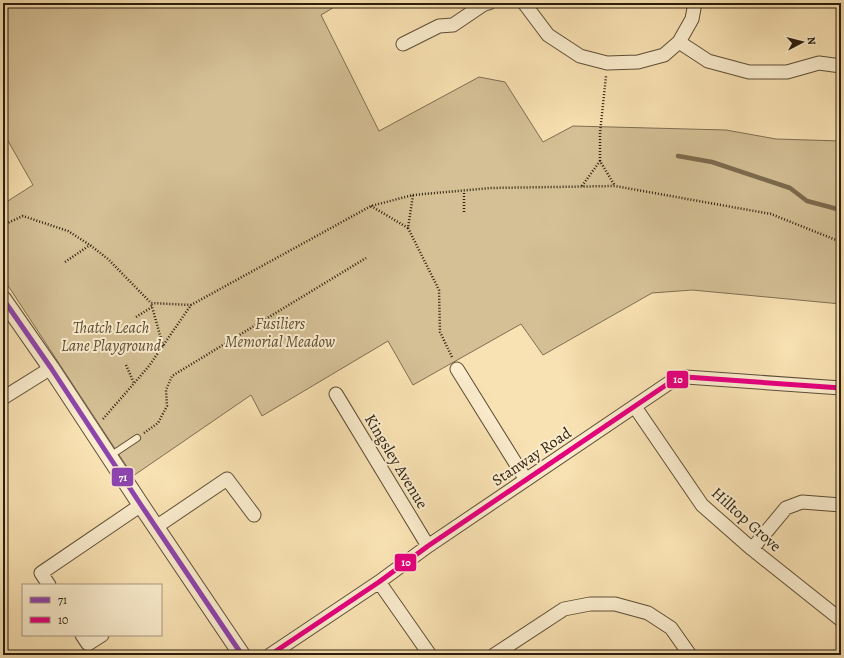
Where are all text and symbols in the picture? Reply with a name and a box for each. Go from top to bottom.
north arrow [782,22,822,62]
text: N [803,36,819,46]
park label: Fusiliers Memorial Meadow [225,313,336,353]
park label: Thatch Leach Lane Playground [61,317,162,357]
line badge: 10 [666,370,689,389]
text: 10 [673,372,683,387]
street label: Kingsley Avenue [359,410,433,513]
street label: Stanway Road [487,422,576,492]
line badge: 71 [111,467,134,487]
text: 71 [119,470,127,485]
street label: Hilltop Grove [707,482,786,557]
line badge: 10 [394,553,417,572]
text: 10 [401,555,411,570]
legend [22,584,162,636]
text: 71 [58,592,67,608]
text: 10 [58,612,69,628]

